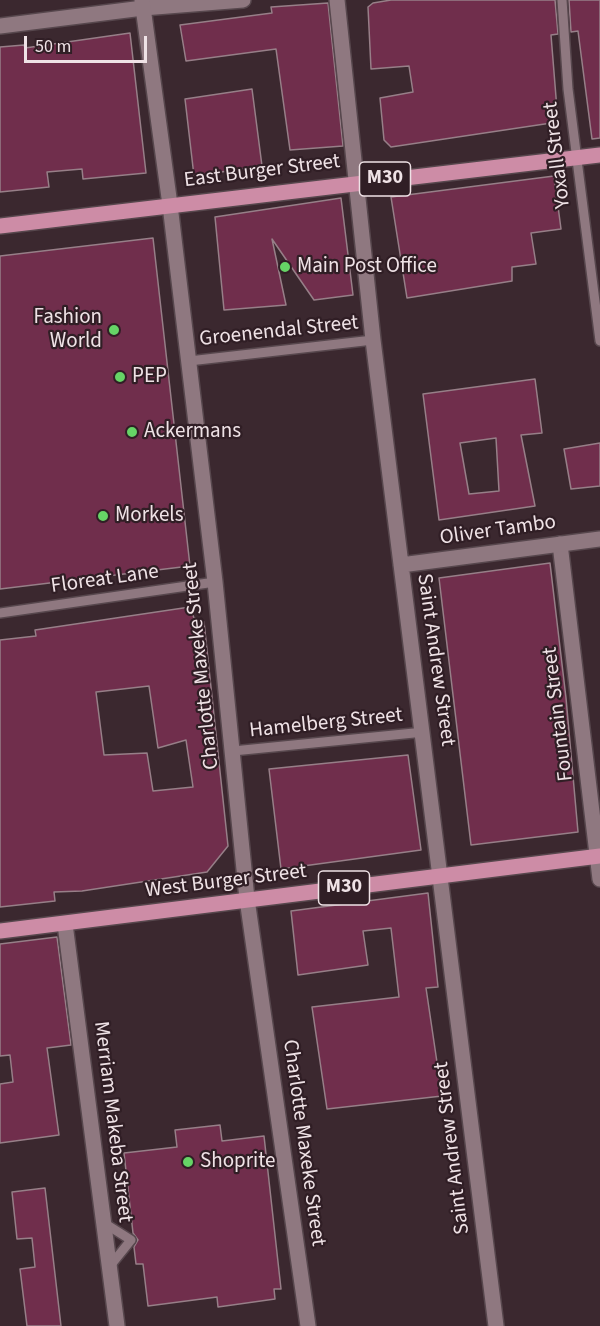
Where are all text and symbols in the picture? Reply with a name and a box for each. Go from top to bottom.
scale bar [27,24,150,62]
text: 50 m [35,34,71,59]
street label: Yoxall Street [539,100,577,210]
street label: East Burger Street [183,150,341,194]
road number: M30 [360,162,410,196]
place label: Main Post Office [297,254,437,280]
marker: Main Post Office [278,260,292,274]
place label: Fashion World [33,305,102,355]
street label: Groenendal Street [198,311,360,353]
marker: Fashion World [107,323,121,337]
place label: PEP [132,364,167,390]
marker: PEP [113,370,127,384]
place label: Ackermans [144,419,241,445]
marker: Ackermans [125,425,139,439]
place label: Morkels [115,503,184,529]
marker: Morkels [96,509,110,523]
street label: Oliver Tambo [438,510,558,552]
street label: Floreat Lane [49,560,161,600]
street label: Charlotte Maxeke Street [179,561,225,771]
street label: Saint Andrew Street [410,572,460,748]
street label: Fountain Street [538,645,580,783]
street label: Hamelberg Street [248,703,404,745]
street label: West Burger Street [144,860,308,904]
road number: M30 [318,871,370,905]
street label: Merriam Makeba Street [87,1020,137,1224]
street label: Charlotte Maxeke Street [276,1038,330,1248]
street label: Saint Andrew Street [430,1060,476,1236]
place label: Shoprite [200,1149,275,1175]
marker: Shoprite [181,1155,195,1169]

